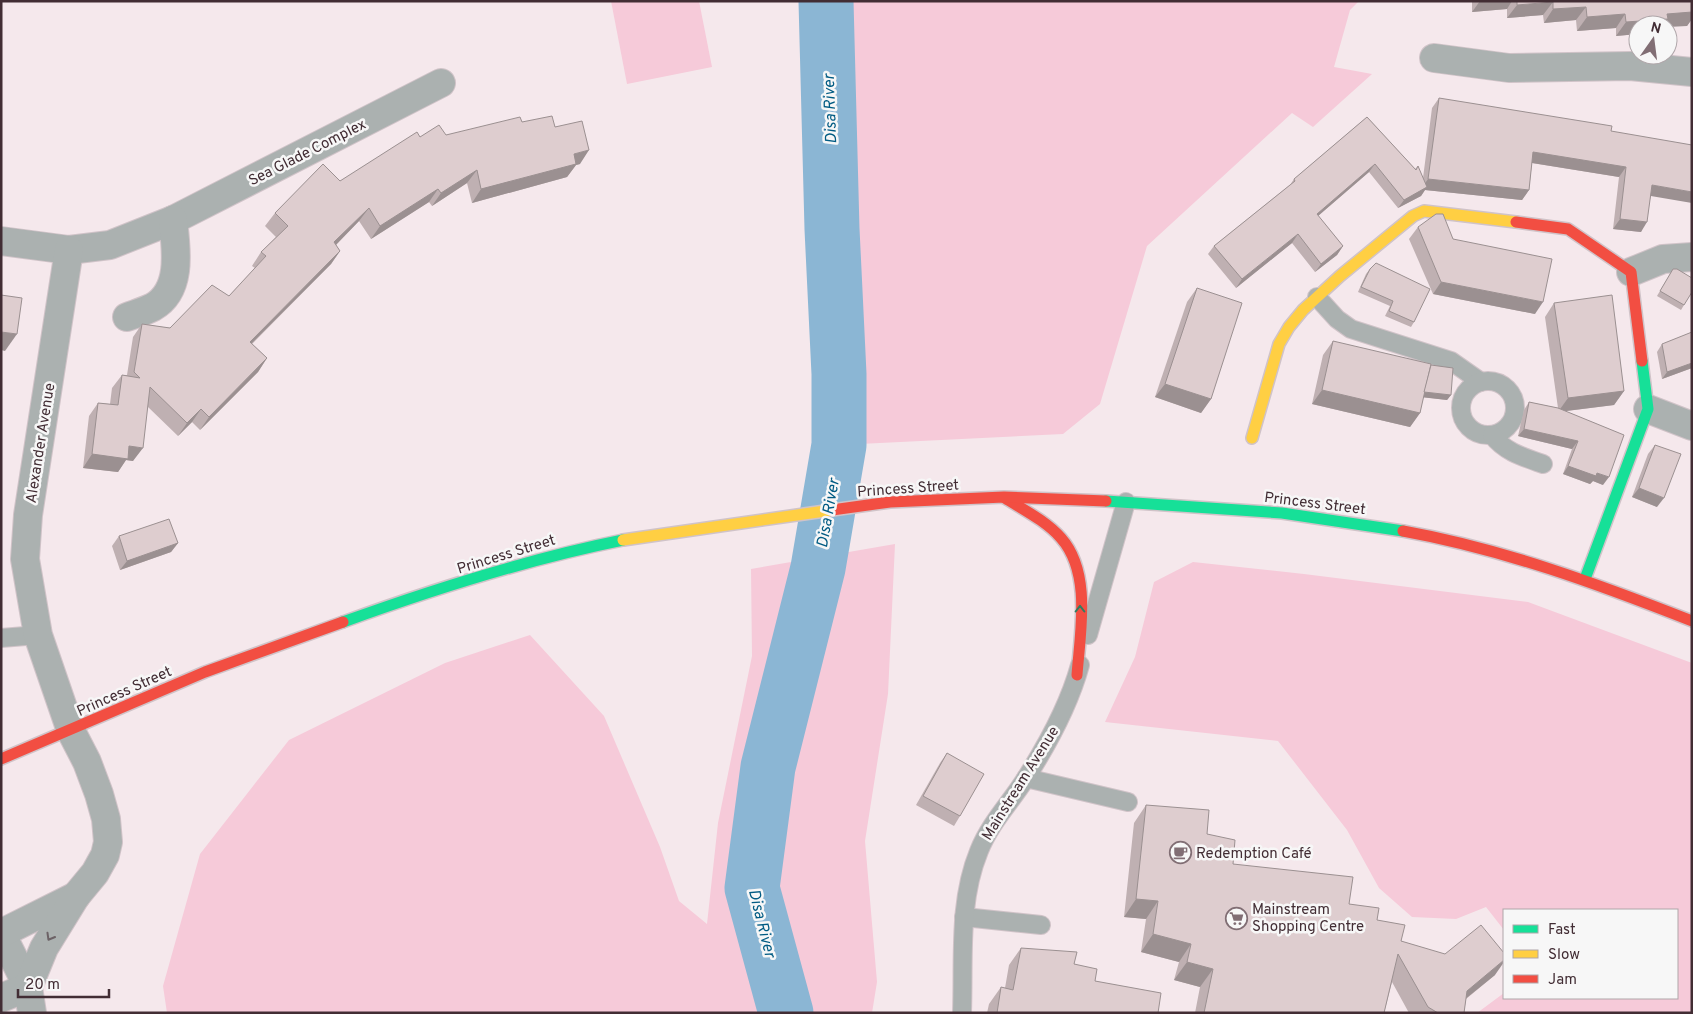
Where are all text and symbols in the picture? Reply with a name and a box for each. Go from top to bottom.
north arrow [1628,15,1678,65]
text: N [1649,19,1663,38]
water label: Disa River [820,72,842,144]
street label: Sea Glade Complex [246,115,370,191]
street label: Alexander Avenue [23,382,60,505]
water label: Disa River [813,475,845,549]
street label: Princess Street [857,476,960,503]
street label: Princess Street [1263,489,1367,520]
street label: Princess Street [455,531,558,579]
one-way arrow [1074,605,1085,613]
street label: Princess Street [74,663,175,722]
street label: Mainstream Avenue [978,723,1064,844]
cafe icon: Redemption Café [1168,841,1192,865]
place label: Redemption Café [1196,845,1312,864]
water label: Disa River [743,887,780,962]
place label: Mainstream Shopping Centre [1252,901,1364,937]
supermarket icon: Mainstream Shopping Centre [1224,906,1248,930]
legend [1503,909,1678,999]
text: Fast [1548,921,1576,940]
one-way arrow [47,932,57,941]
text: Slow [1548,946,1580,965]
scale bar [18,966,109,998]
text: Jam [1548,971,1577,990]
text: 20 m [25,976,60,995]

